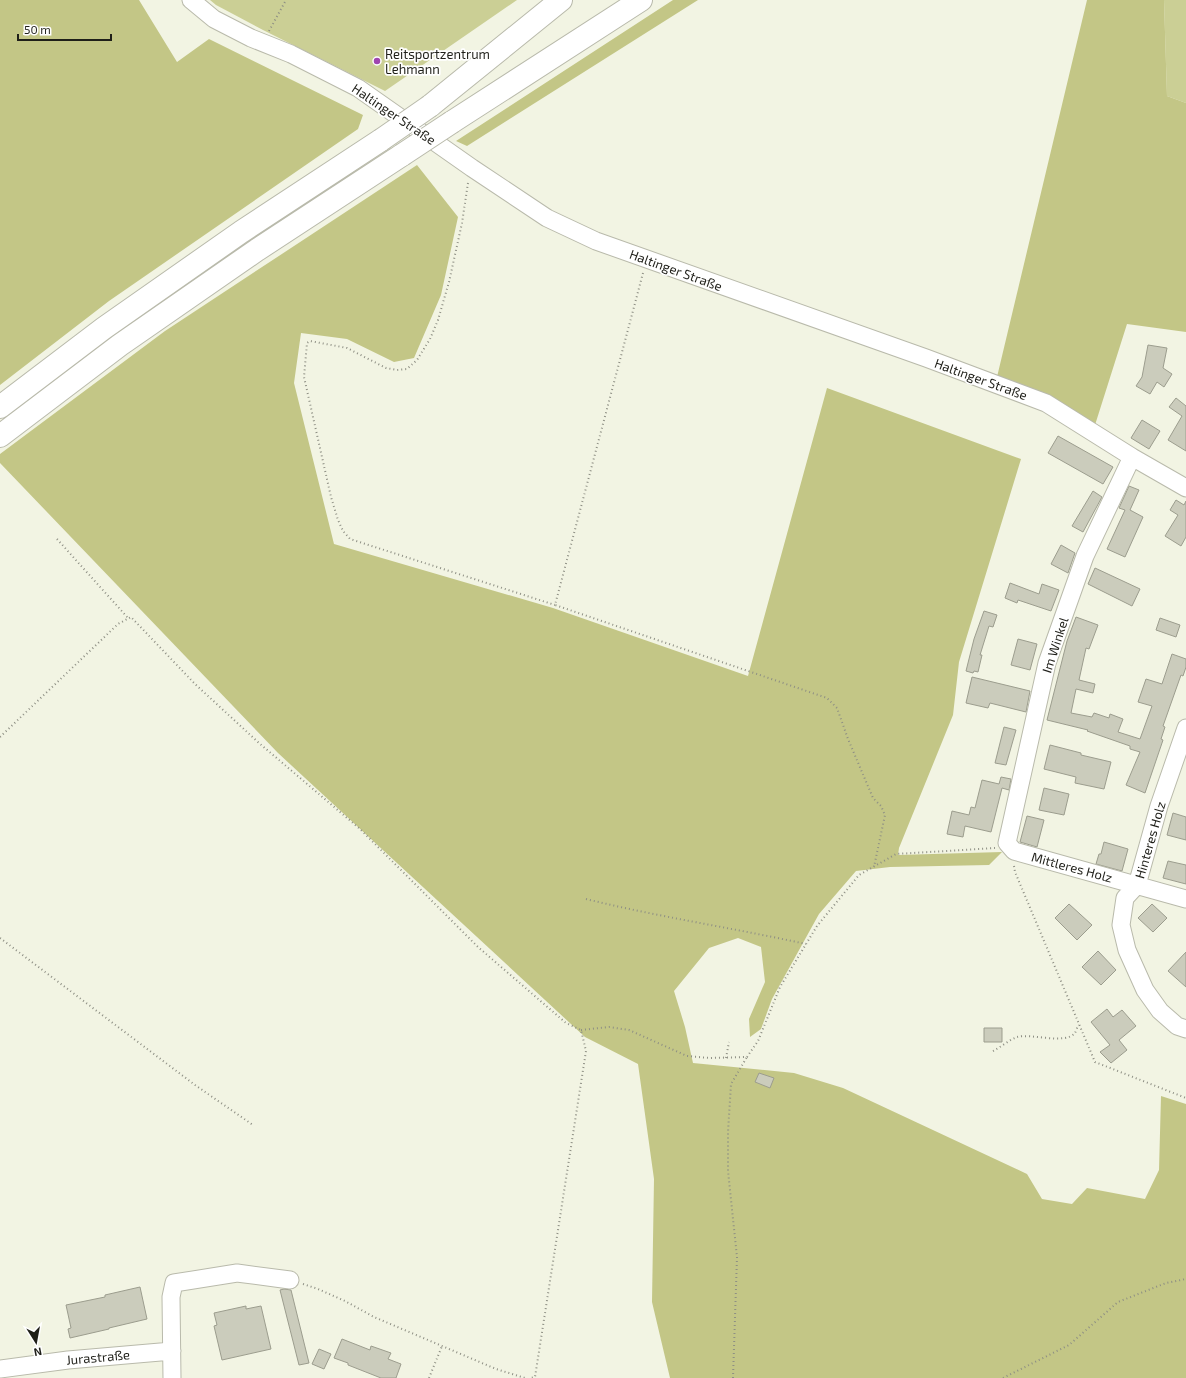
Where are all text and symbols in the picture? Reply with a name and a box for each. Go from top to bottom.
scale bar [18,16,111,42]
text: 50 m [24,22,51,36]
place label: Reitsportzentrum Lehmann [385,46,490,77]
marker: Reitsportzentrum Lehmann [372,56,382,66]
street label: Haltinger Straße [349,80,439,148]
street label: Haltinger Straße [627,246,725,294]
street label: Haltinger Straße [932,355,1030,403]
street label: Im Winkel [1038,615,1072,675]
street label: Hinteres Holz [1131,800,1169,880]
street label: Mittleres Holz [1030,848,1114,886]
north arrow [16,1322,56,1362]
text: N [33,1345,43,1359]
street label: Jurastraße [66,1346,131,1368]

